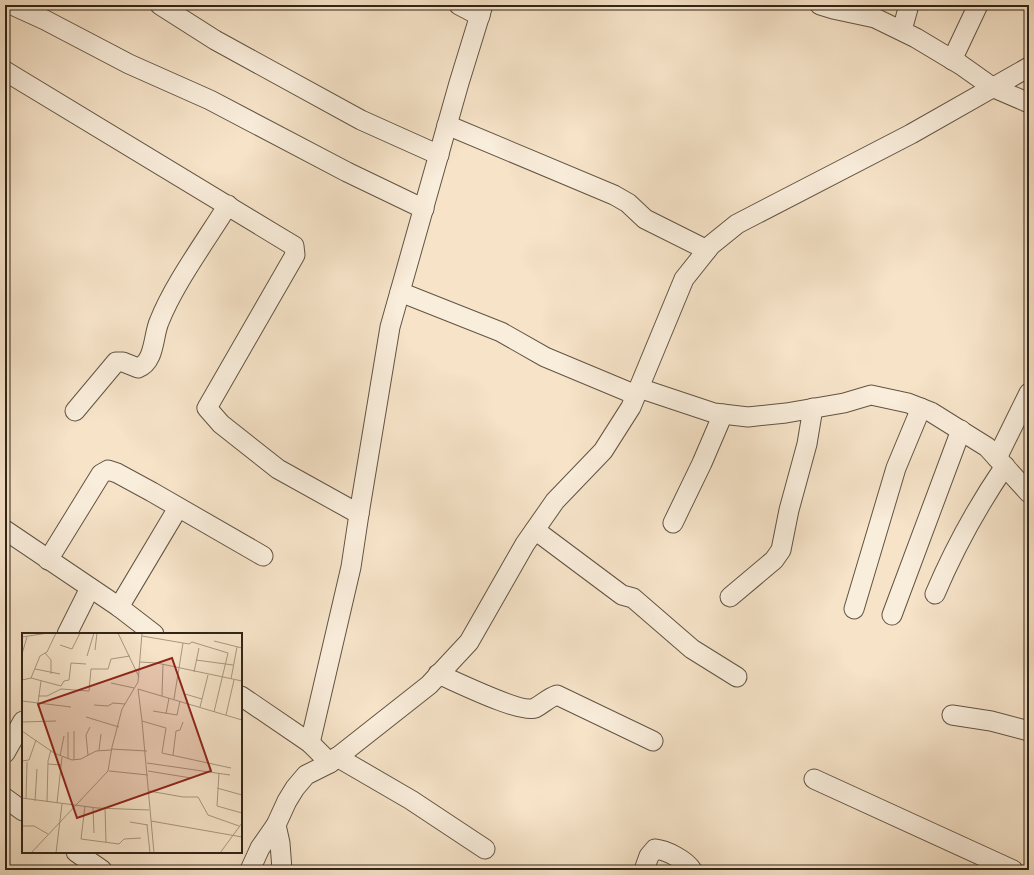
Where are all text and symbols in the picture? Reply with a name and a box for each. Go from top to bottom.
inset map [22,633,242,853]

